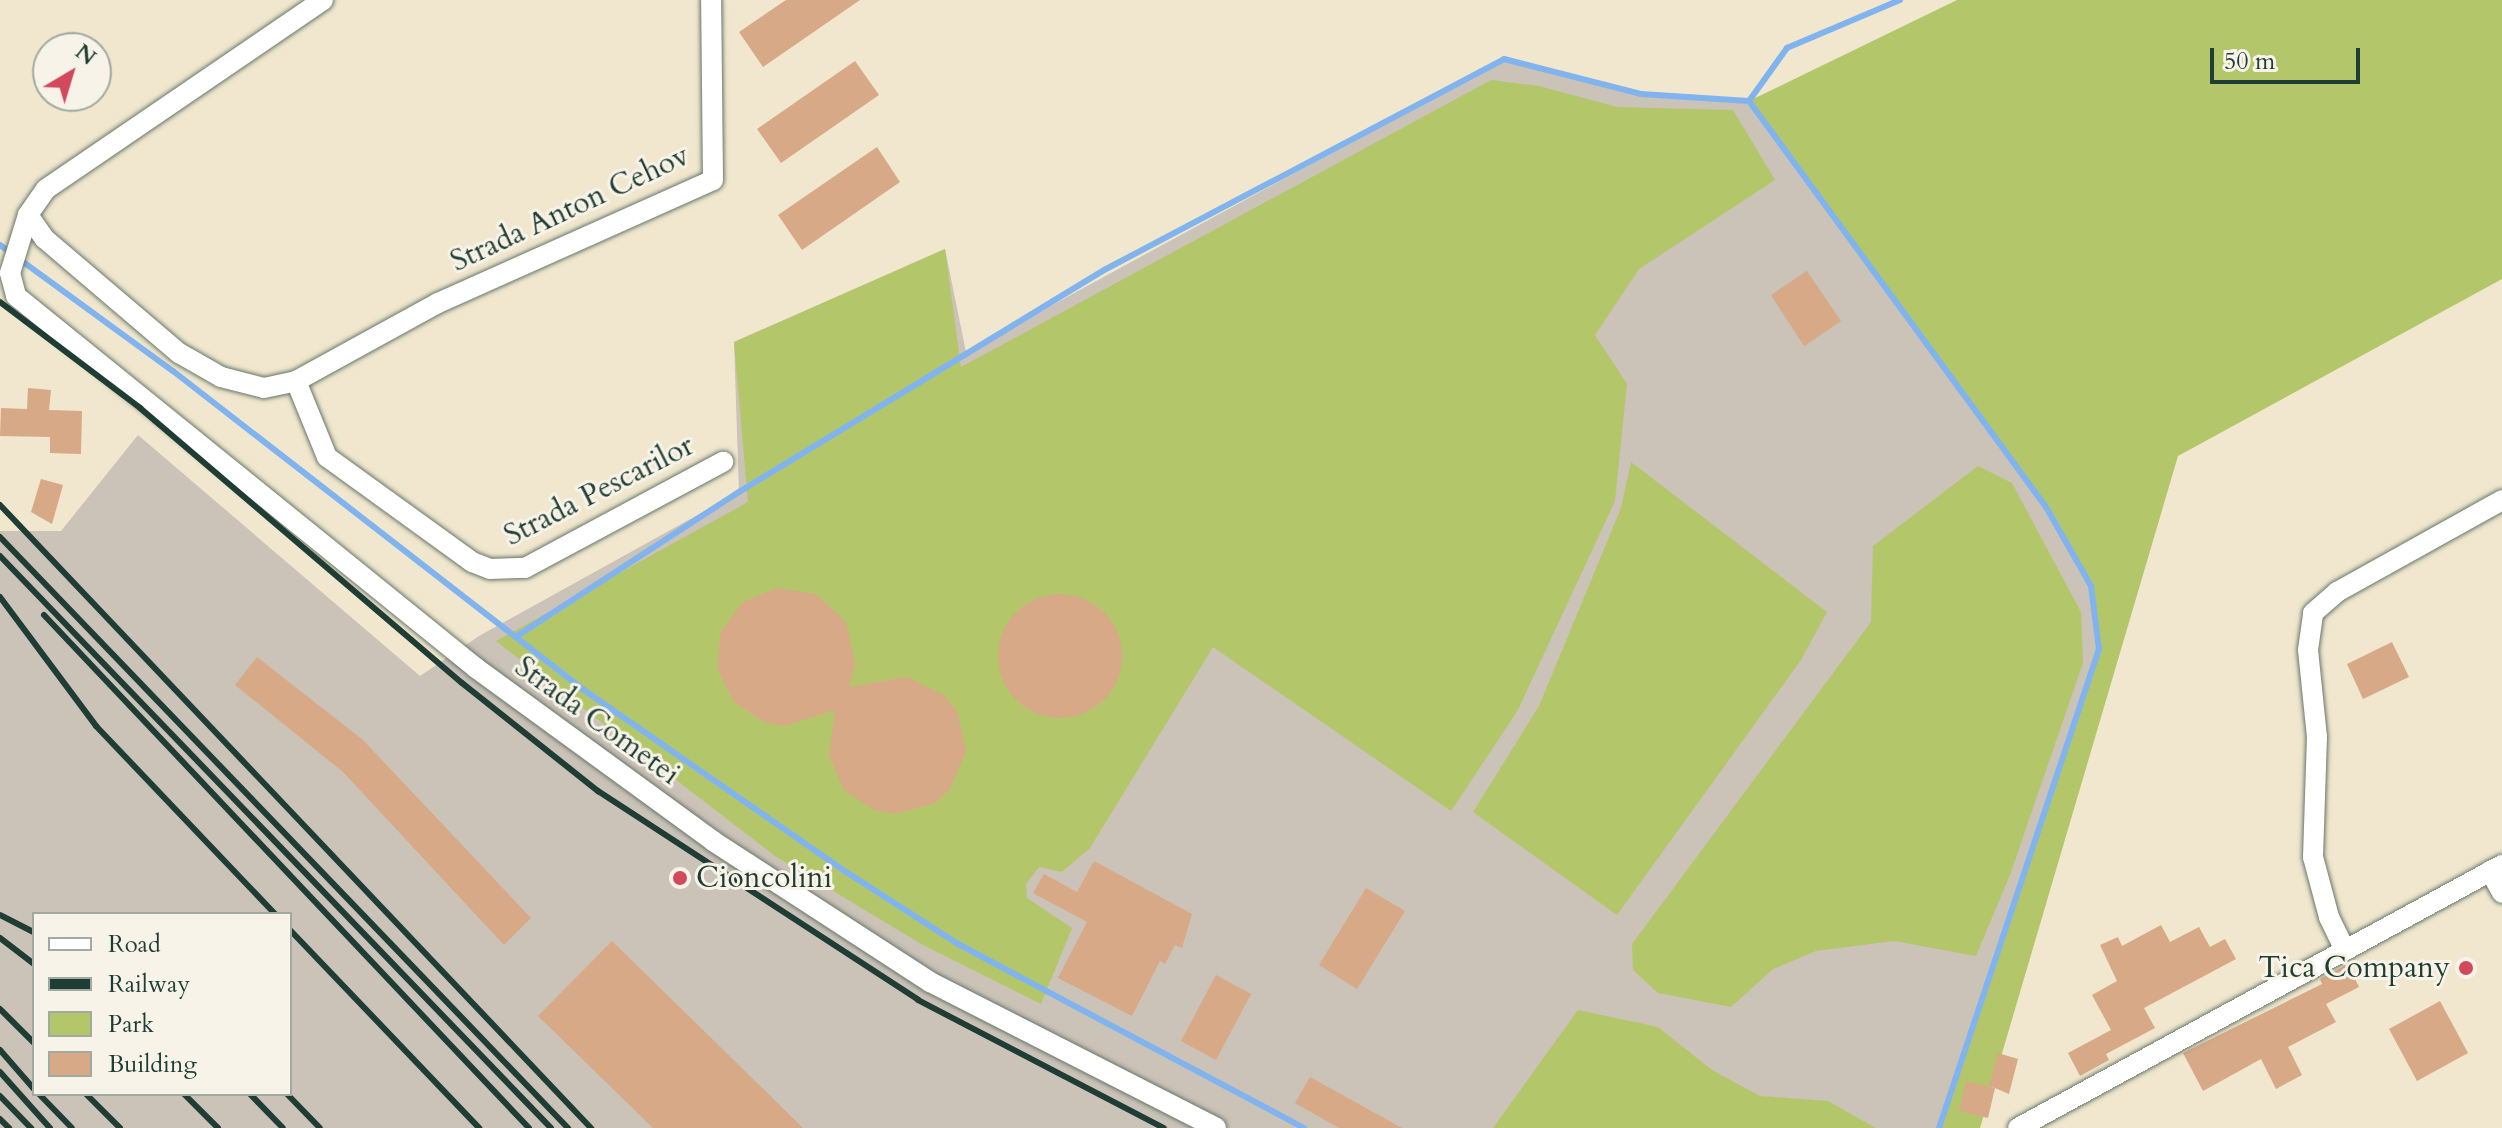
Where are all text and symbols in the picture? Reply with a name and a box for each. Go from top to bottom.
north arrow [32,32,112,112]
scale bar [2214,32,2364,82]
text: N [69,37,102,72]
text: 50 m [2224,45,2275,78]
street label: Strada Anton Cehov [445,138,695,280]
street label: Strada Pescarilor [498,428,700,554]
street label: Strada Cometei [508,649,686,793]
place label: Cioncolini [696,860,832,896]
marker: Cioncolini [671,869,689,887]
legend [32,912,292,1096]
text: Road [108,928,161,961]
place label: Tica Company [2259,950,2450,986]
marker: Tica Company [2457,959,2475,977]
text: Railway [108,968,190,1001]
text: Park [108,1008,154,1041]
text: Building [108,1048,197,1081]

